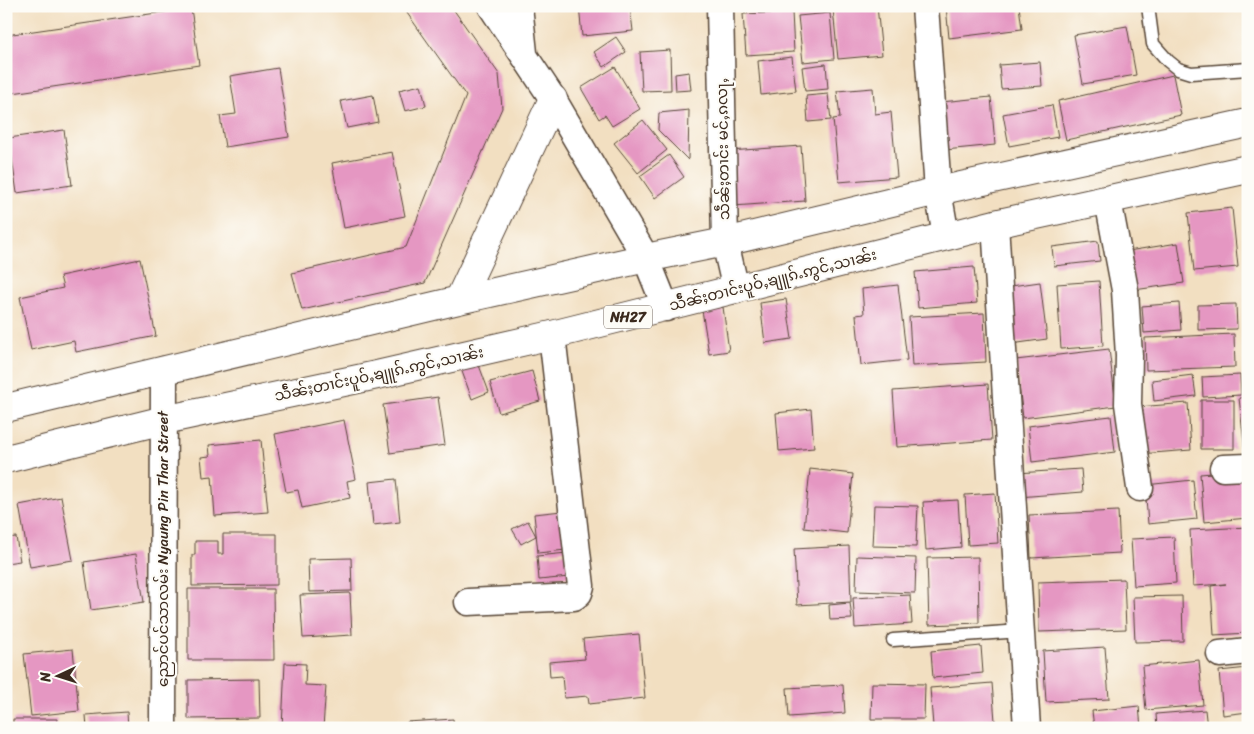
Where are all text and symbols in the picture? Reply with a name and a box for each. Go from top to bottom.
street label: သဵၼ်ႈတၢင်း မင်ႇၵလႃႇ [709,78,737,220]
street label: သဵႅၼ်ႈတၢင်းပူဝ်ႇၶျူၵ်ႉဢွင်ႇသၢၼ်း [666,242,880,318]
road number: NH27 [604,306,652,328]
street label: သဵႅၼ်ႈတၢင်းပူဝ်ႇၶျူၵ်ႉဢွင်ႇသၢၼ်း [272,339,486,409]
street label: ညောင်ပင်သာလမ်း Nyaung Pin Thar Street [150,410,176,687]
north arrow [32,652,82,702]
text: N [33,671,58,684]

